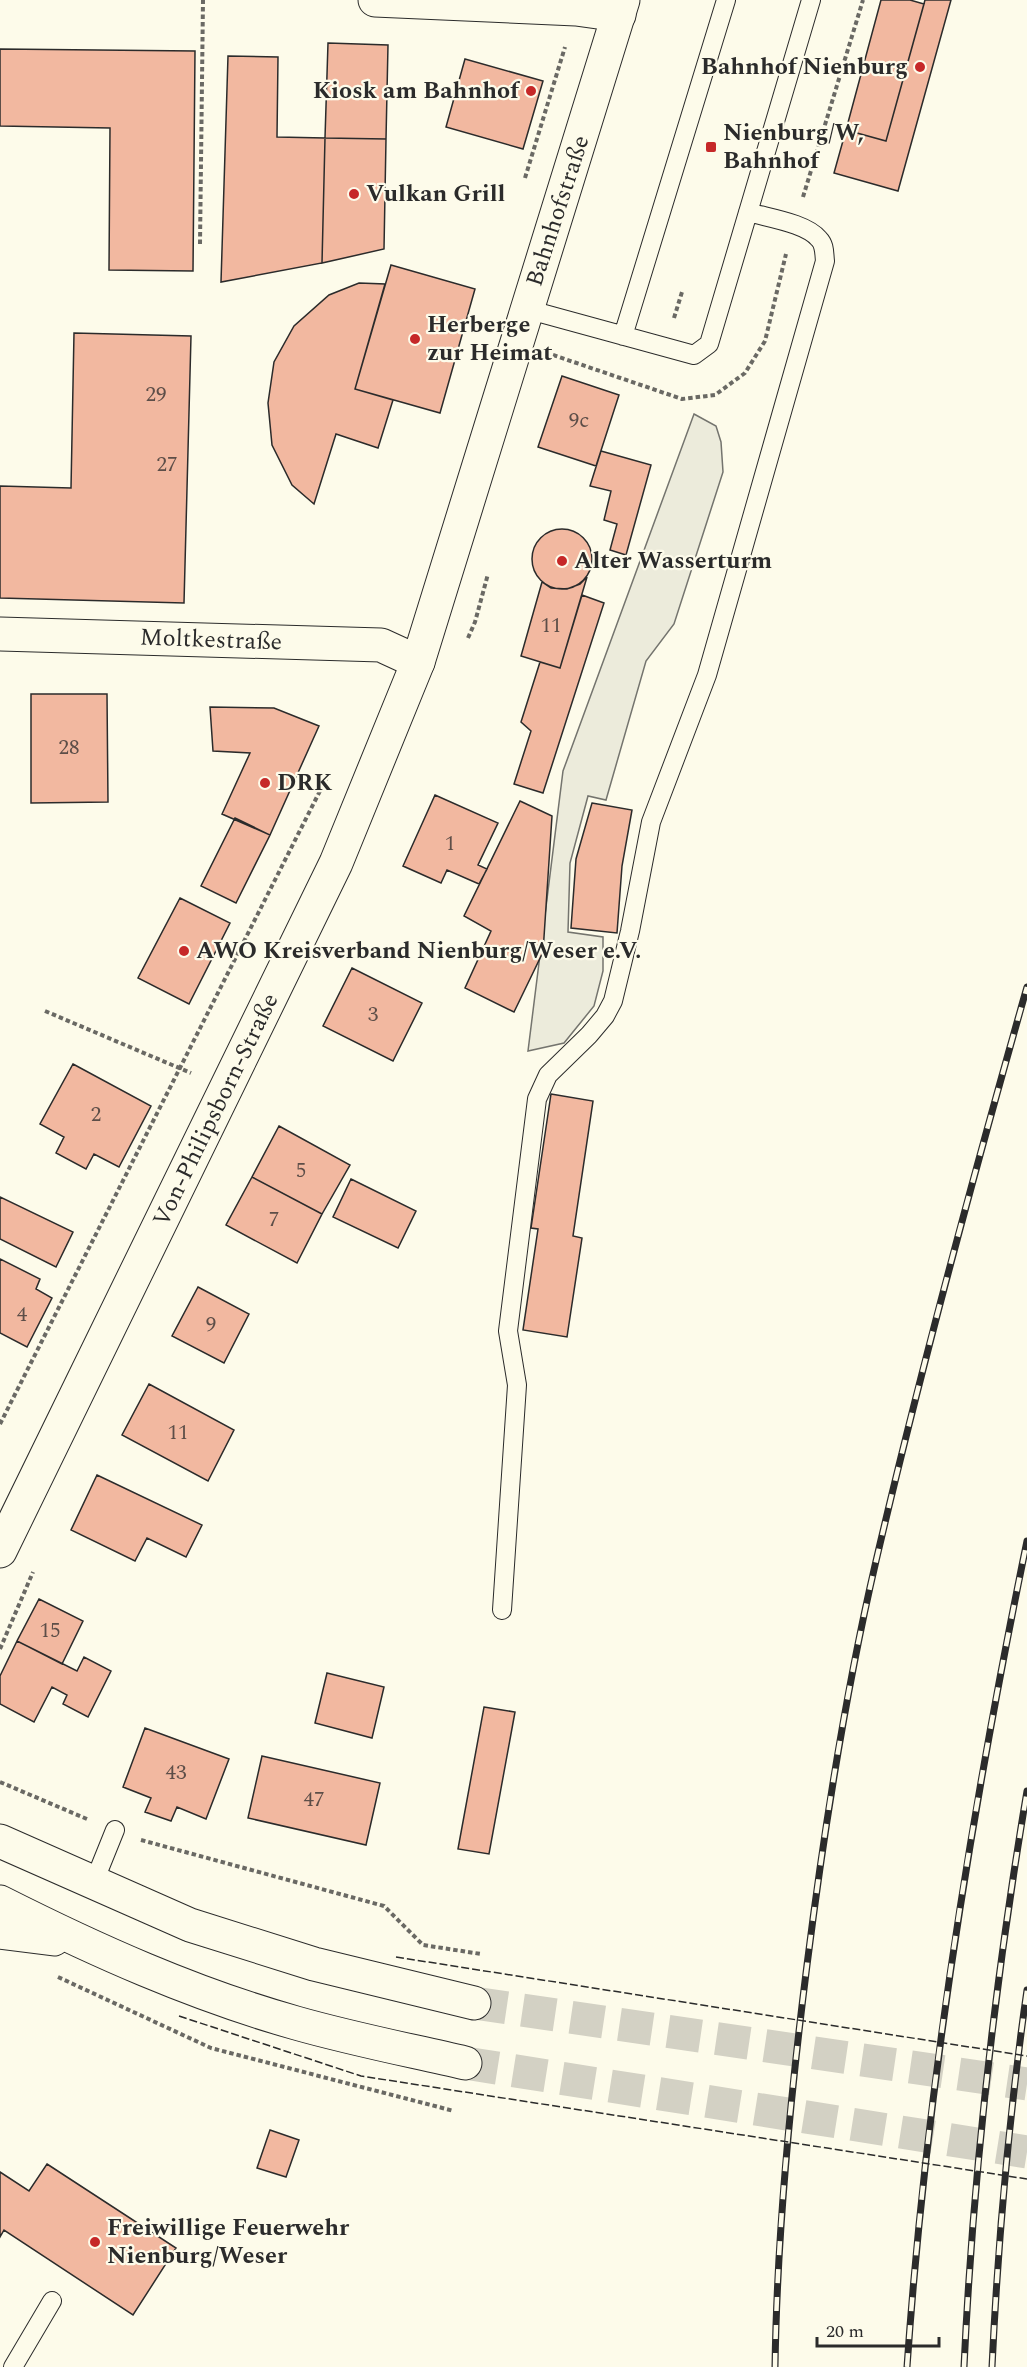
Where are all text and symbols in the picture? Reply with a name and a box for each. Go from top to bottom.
place label: Bahnhof Nienburg [701,49,908,85]
marker: Bahnhof Nienburg [913,60,927,74]
place label: Kiosk am Bahnhof [313,73,521,109]
marker: Kiosk am Bahnhof [524,84,538,98]
place label: Nienburg/W, Bahnhof [723,115,864,179]
street label: Bahnhofstraße [517,131,599,291]
marker: Nienburg/W, Bahnhof [704,140,718,154]
place label: Vulkan Grill [366,176,506,212]
marker: Vulkan Grill [347,187,361,201]
place label: Herberge zur Heimat [427,307,553,371]
marker: Herberge zur Heimat [408,332,422,346]
house number: 29 [146,379,167,411]
house number: 9c [569,405,589,437]
house number: 27 [157,449,178,481]
place label: Alter Wasserturm [574,543,773,579]
marker: Alter Wasserturm [555,554,569,568]
house number: 11 [541,610,562,642]
street label: Moltkestraße [139,620,283,660]
house number: 28 [59,732,80,764]
place label: DRK [277,765,333,801]
marker: DRK [258,776,272,790]
house number: 1 [445,828,455,860]
place label: AWO Kreisverband Nienburg/Weser e.V. [196,933,641,969]
marker: AWO Kreisverband Nienburg/Weser e.V. [177,944,191,958]
street label: Von-Philipsborn-Straße [144,987,288,1233]
house number: 3 [368,999,379,1031]
house number: 2 [91,1099,101,1131]
house number: 5 [296,1155,306,1187]
house number: 7 [269,1204,279,1236]
house number: 4 [17,1299,28,1331]
house number: 9 [206,1309,216,1341]
house number: 11 [168,1417,189,1449]
house number: 15 [40,1615,61,1647]
house number: 43 [166,1757,187,1789]
house number: 47 [304,1784,325,1816]
place label: Freiwillige Feuerwehr Nienburg/Weser [107,2210,350,2274]
marker: Freiwillige Feuerwehr Nienburg/Weser [88,2235,102,2249]
scale bar [817,2310,938,2348]
text: 20 m [826,2318,864,2345]

